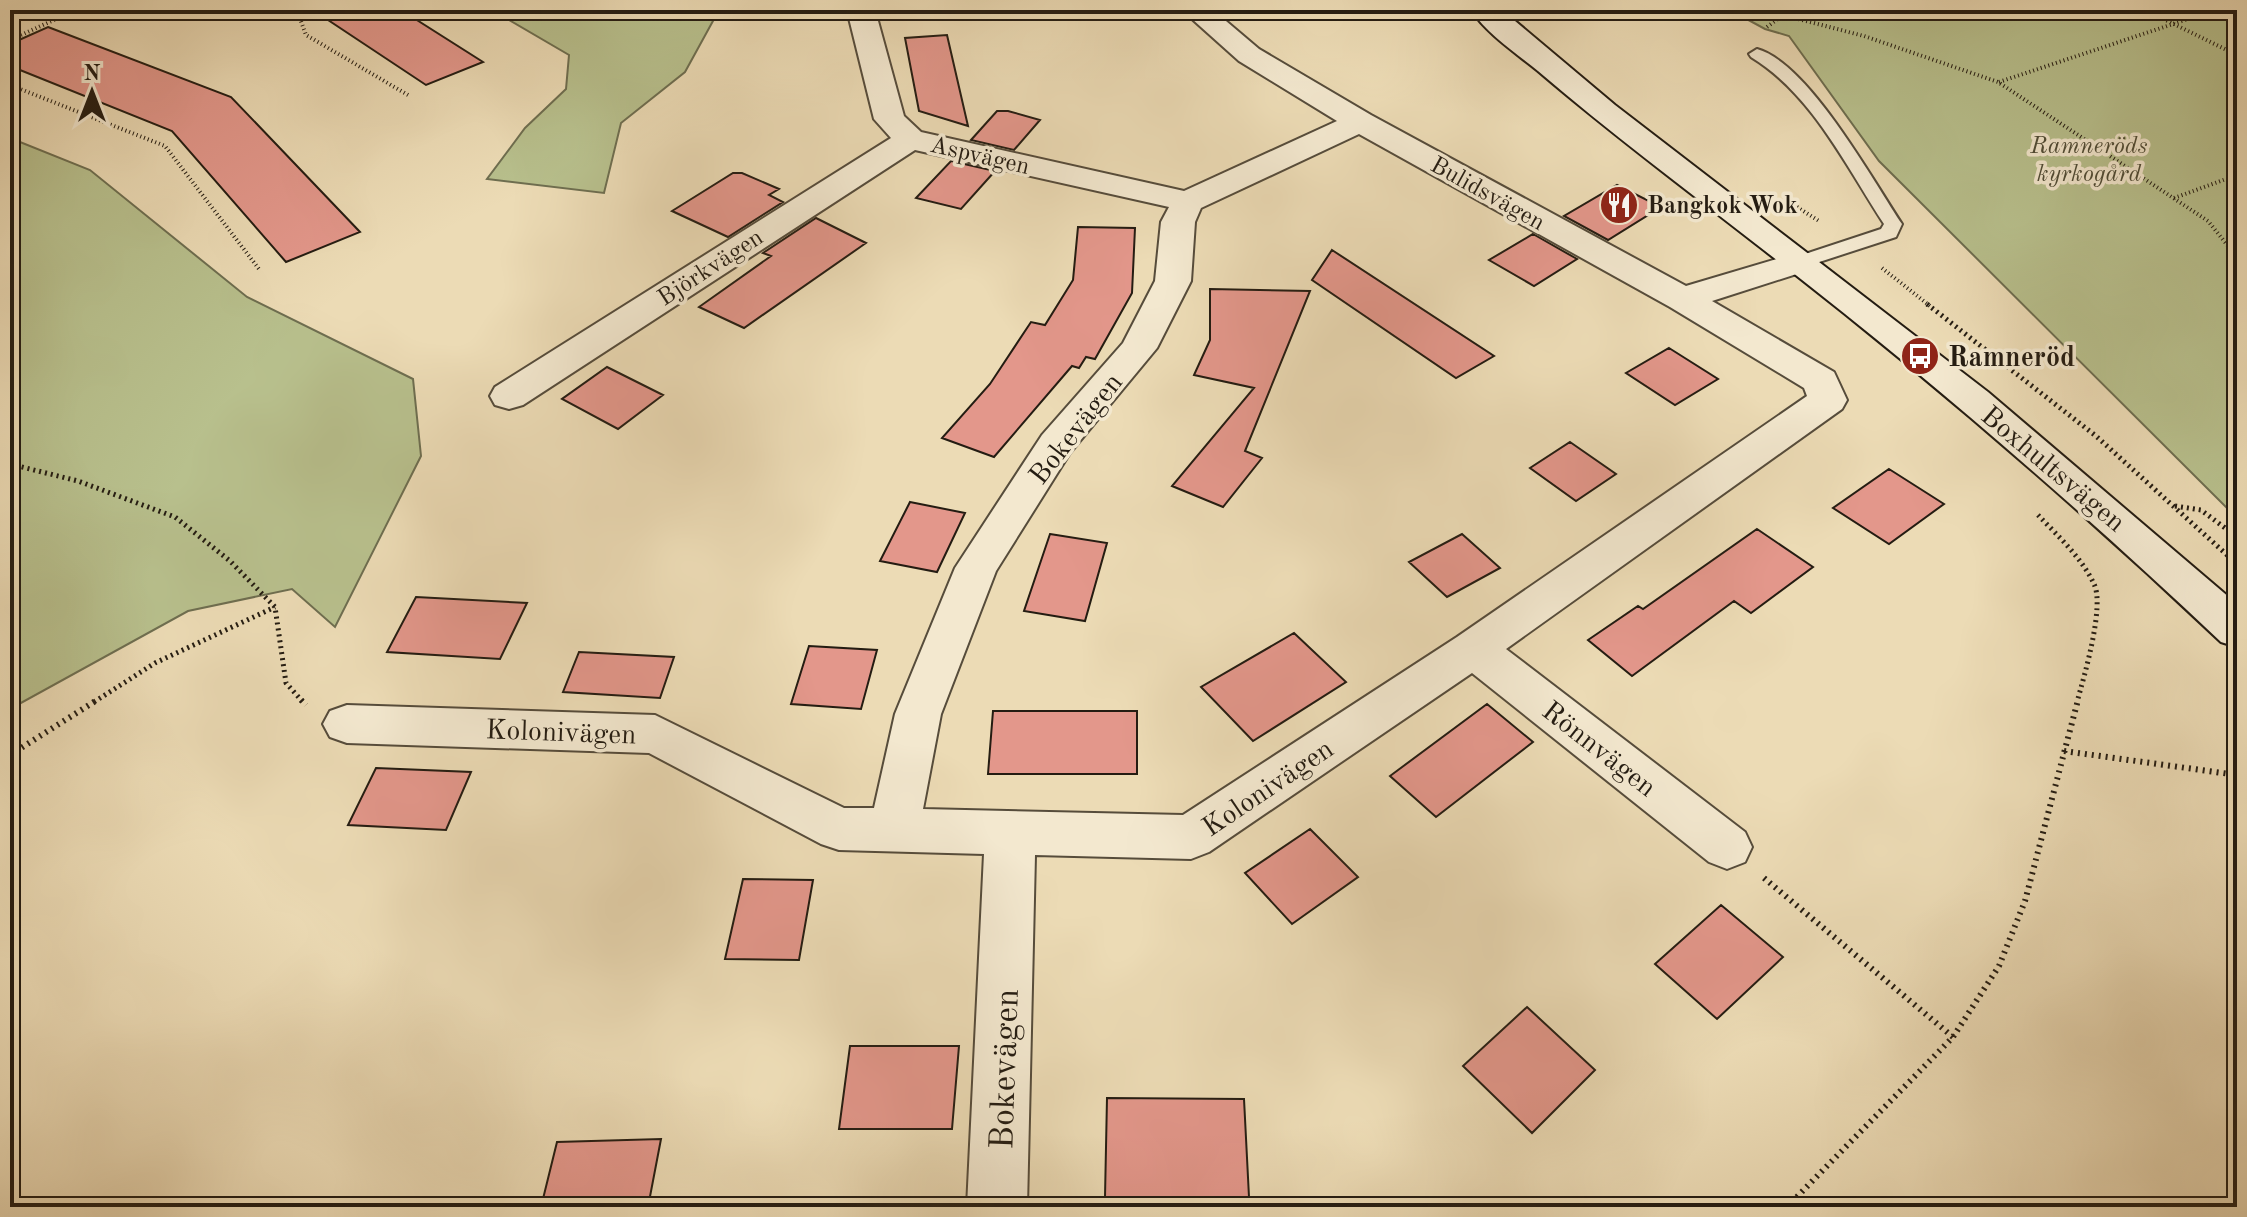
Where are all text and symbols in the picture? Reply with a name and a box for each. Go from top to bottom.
north arrow [52,52,132,132]
text: N [84,63,101,85]
street label: Aspvägen [927,134,1032,180]
park label: Ramneröds kyrkogård [2029,135,2148,187]
street label: Bulidsvägen [1426,154,1548,236]
restaurant icon: Bangkok Wok [1598,184,1640,226]
place label: Bangkok Wok [1647,195,1798,219]
street label: Björkvägen [654,226,768,311]
bus stop icon: Ramneröd [1899,335,1941,377]
place label: Ramneröd [1948,345,2075,373]
street label: Bokevägen [1026,369,1129,491]
street label: Boxhultsvägen [1975,402,2129,538]
street label: Rönnvägen [1536,697,1660,803]
street label: Kolonivägen [485,717,637,751]
street label: Kolonivägen [1198,736,1339,843]
street label: Bokevägen [986,988,1026,1150]

